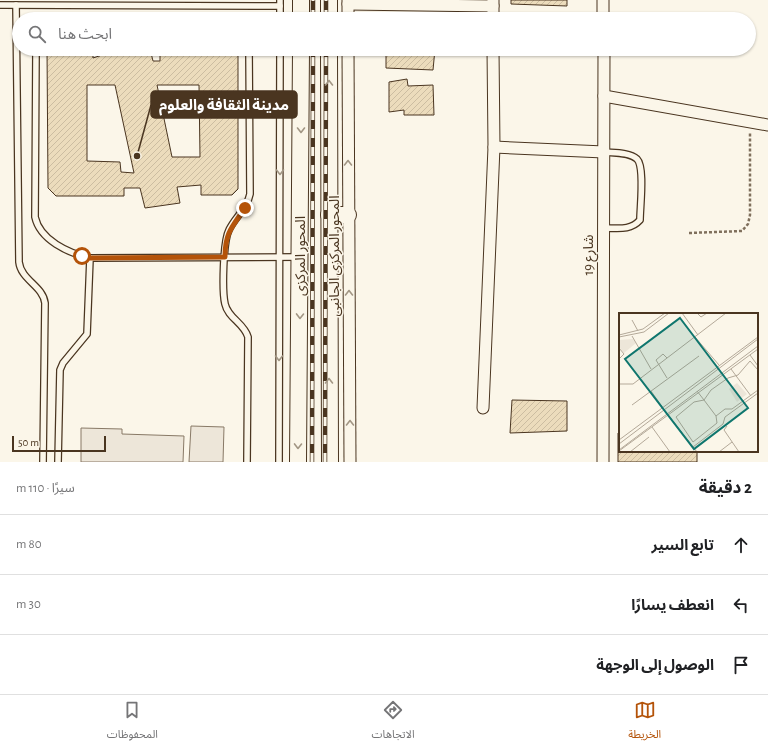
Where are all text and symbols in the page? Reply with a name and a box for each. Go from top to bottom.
search box [12,12,756,56]
icon: search [26,23,48,45]
text: ابحث هنا [58,27,112,42]
one-way arrow [325,80,333,86]
callout: مدينة الثقافة والعلوم [151,91,297,118]
text: مدينة الثقافة والعلوم [159,97,289,116]
one-way arrow [297,127,305,133]
one-way arrow [344,160,352,166]
one-way arrow [276,169,284,175]
street label: المحور المركزى الجانبى [328,195,343,317]
route end [236,199,254,217]
street label: المحور المركزى [294,216,309,296]
street label: شارع 19 [582,234,599,276]
route start [73,247,91,265]
one-way arrow [345,290,353,296]
one-way arrow [295,313,304,319]
inset map [619,313,758,452]
one-way arrow [275,355,283,361]
one-way arrow [325,378,333,384]
one-way arrow [346,420,354,426]
scale bar [12,434,106,453]
text: 50 m [18,437,39,448]
one-way arrow [294,443,302,449]
text: 2 دقيقة [699,479,752,496]
text: سيرًا · 110 m [16,482,75,495]
icon: ahead [730,534,752,556]
text: 80 m [16,538,42,551]
text: تابع السير [652,538,714,553]
icon: left [730,594,752,616]
text: 30 m [16,598,41,611]
text: انعطف يسارًا [631,598,714,613]
icon: arrive [730,654,752,676]
text: الوصول إلى الوجهة [596,658,714,673]
tab: المحفوظات [107,699,158,746]
tab: الاتجاهات [372,699,415,746]
tab: الخريطة [628,699,661,746]

